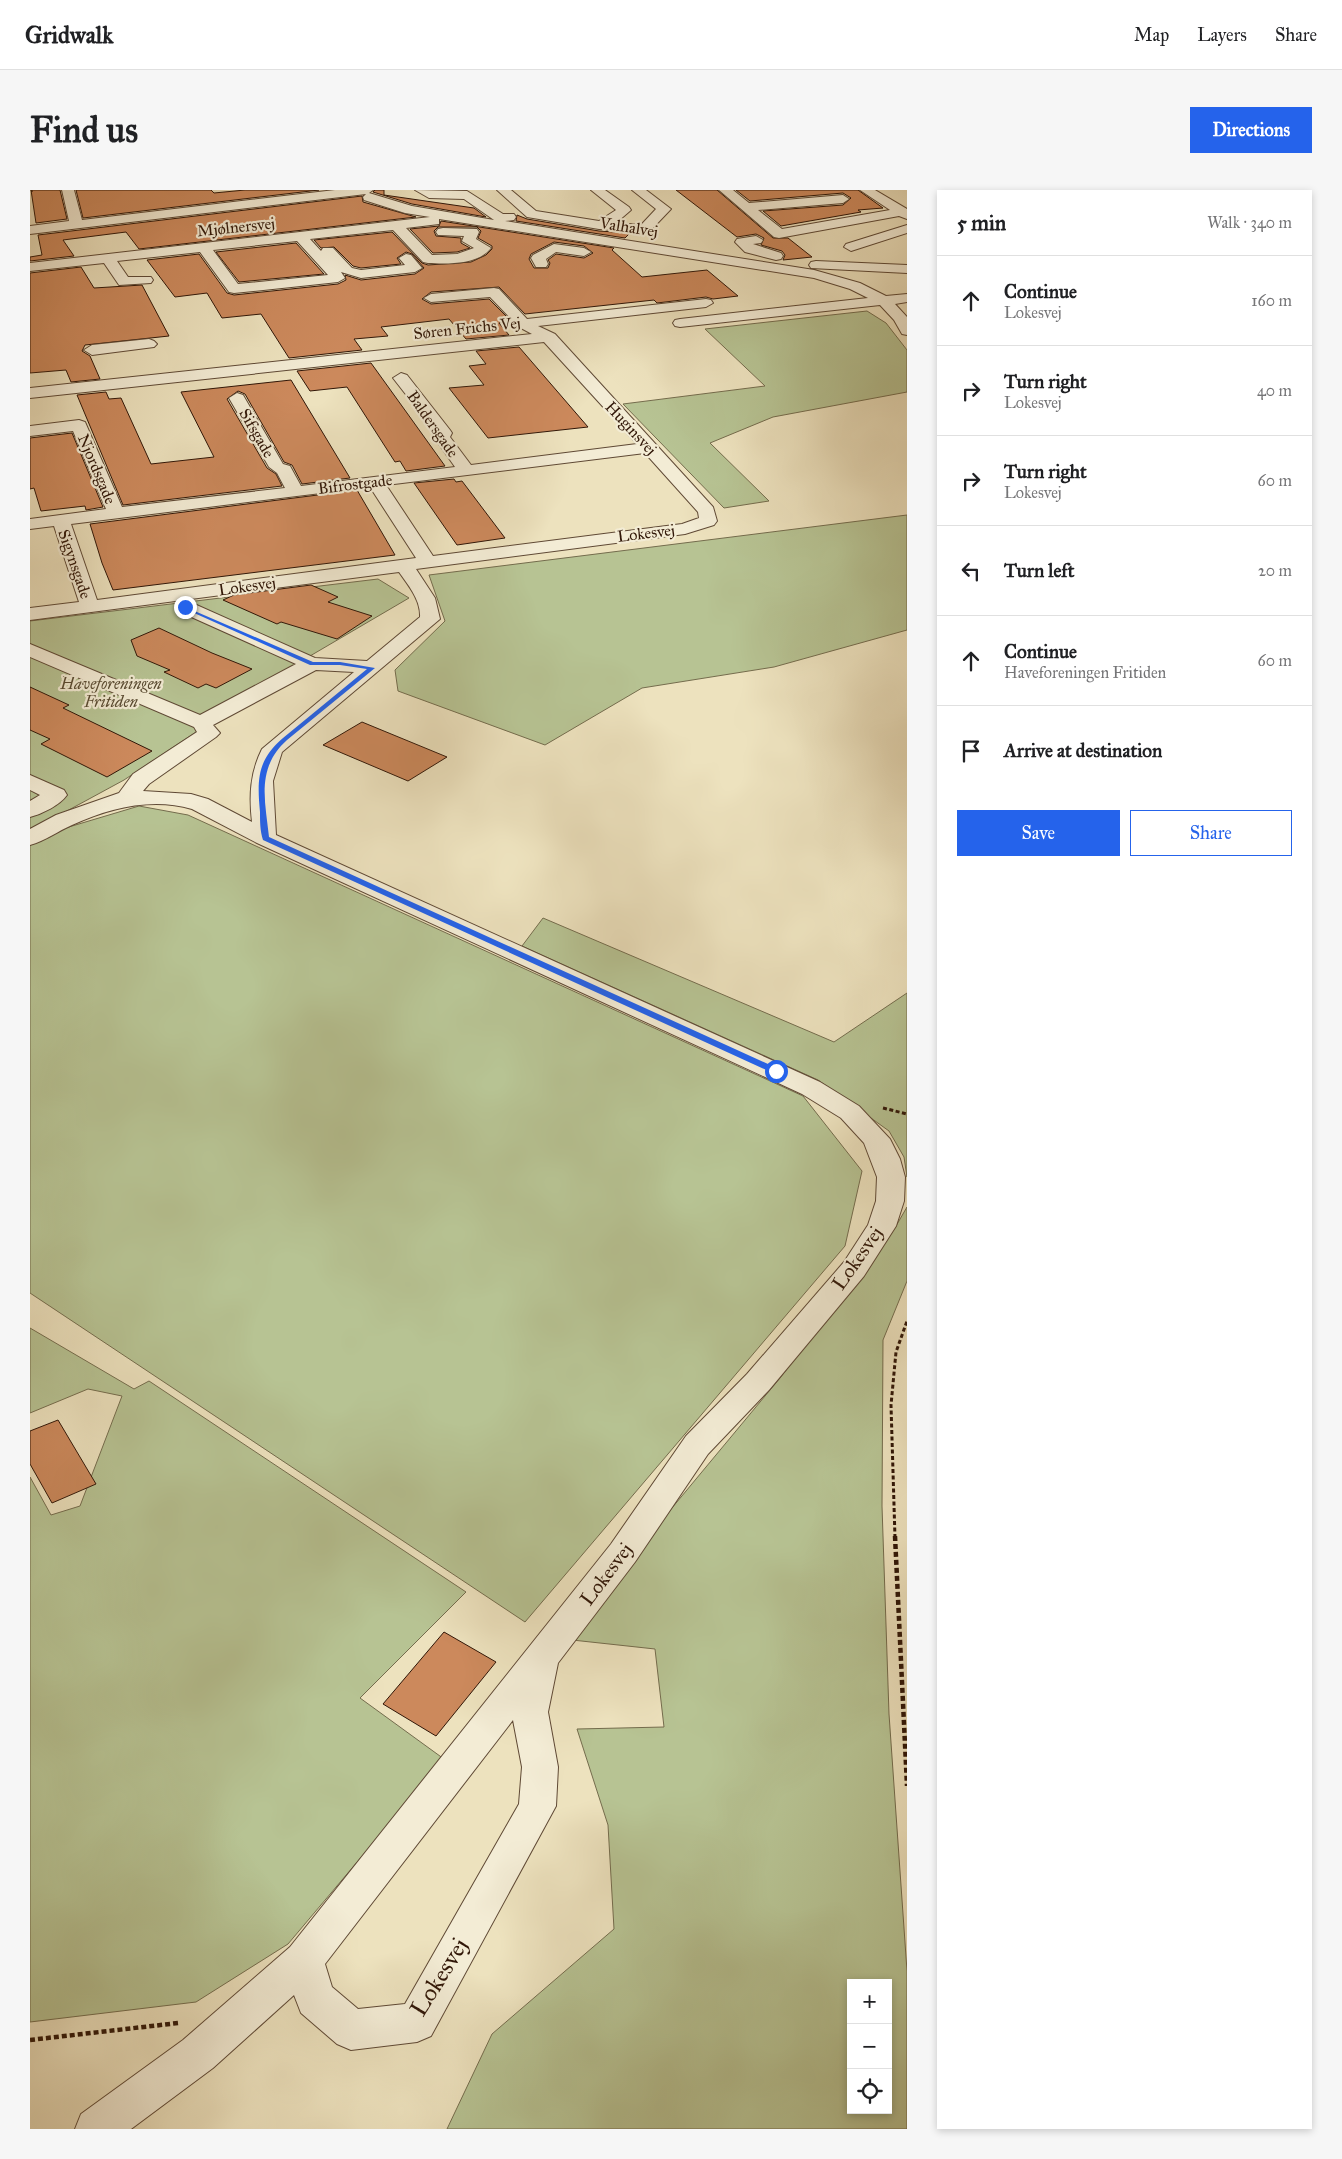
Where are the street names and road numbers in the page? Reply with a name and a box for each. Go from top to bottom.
street label: Mjølnersvej [196,213,276,241]
street label: Valhalvej [597,213,660,241]
street label: Søren Frichs Vej [412,313,522,343]
street label: Baldersgade [402,387,463,462]
street label: Huginsvej [601,397,661,460]
street label: Sifsgade [234,405,279,462]
street label: Njordsgade [73,431,120,508]
street label: Bifrostgade [317,470,394,499]
street label: Lokesvej [616,520,676,546]
street label: Sigynsgade [53,527,96,602]
street label: Lokesvej [217,573,277,599]
street label: Lokesvej [826,1222,888,1294]
street label: Lokesvej [575,1538,637,1610]
street label: Lokesvej [403,1932,475,2022]

